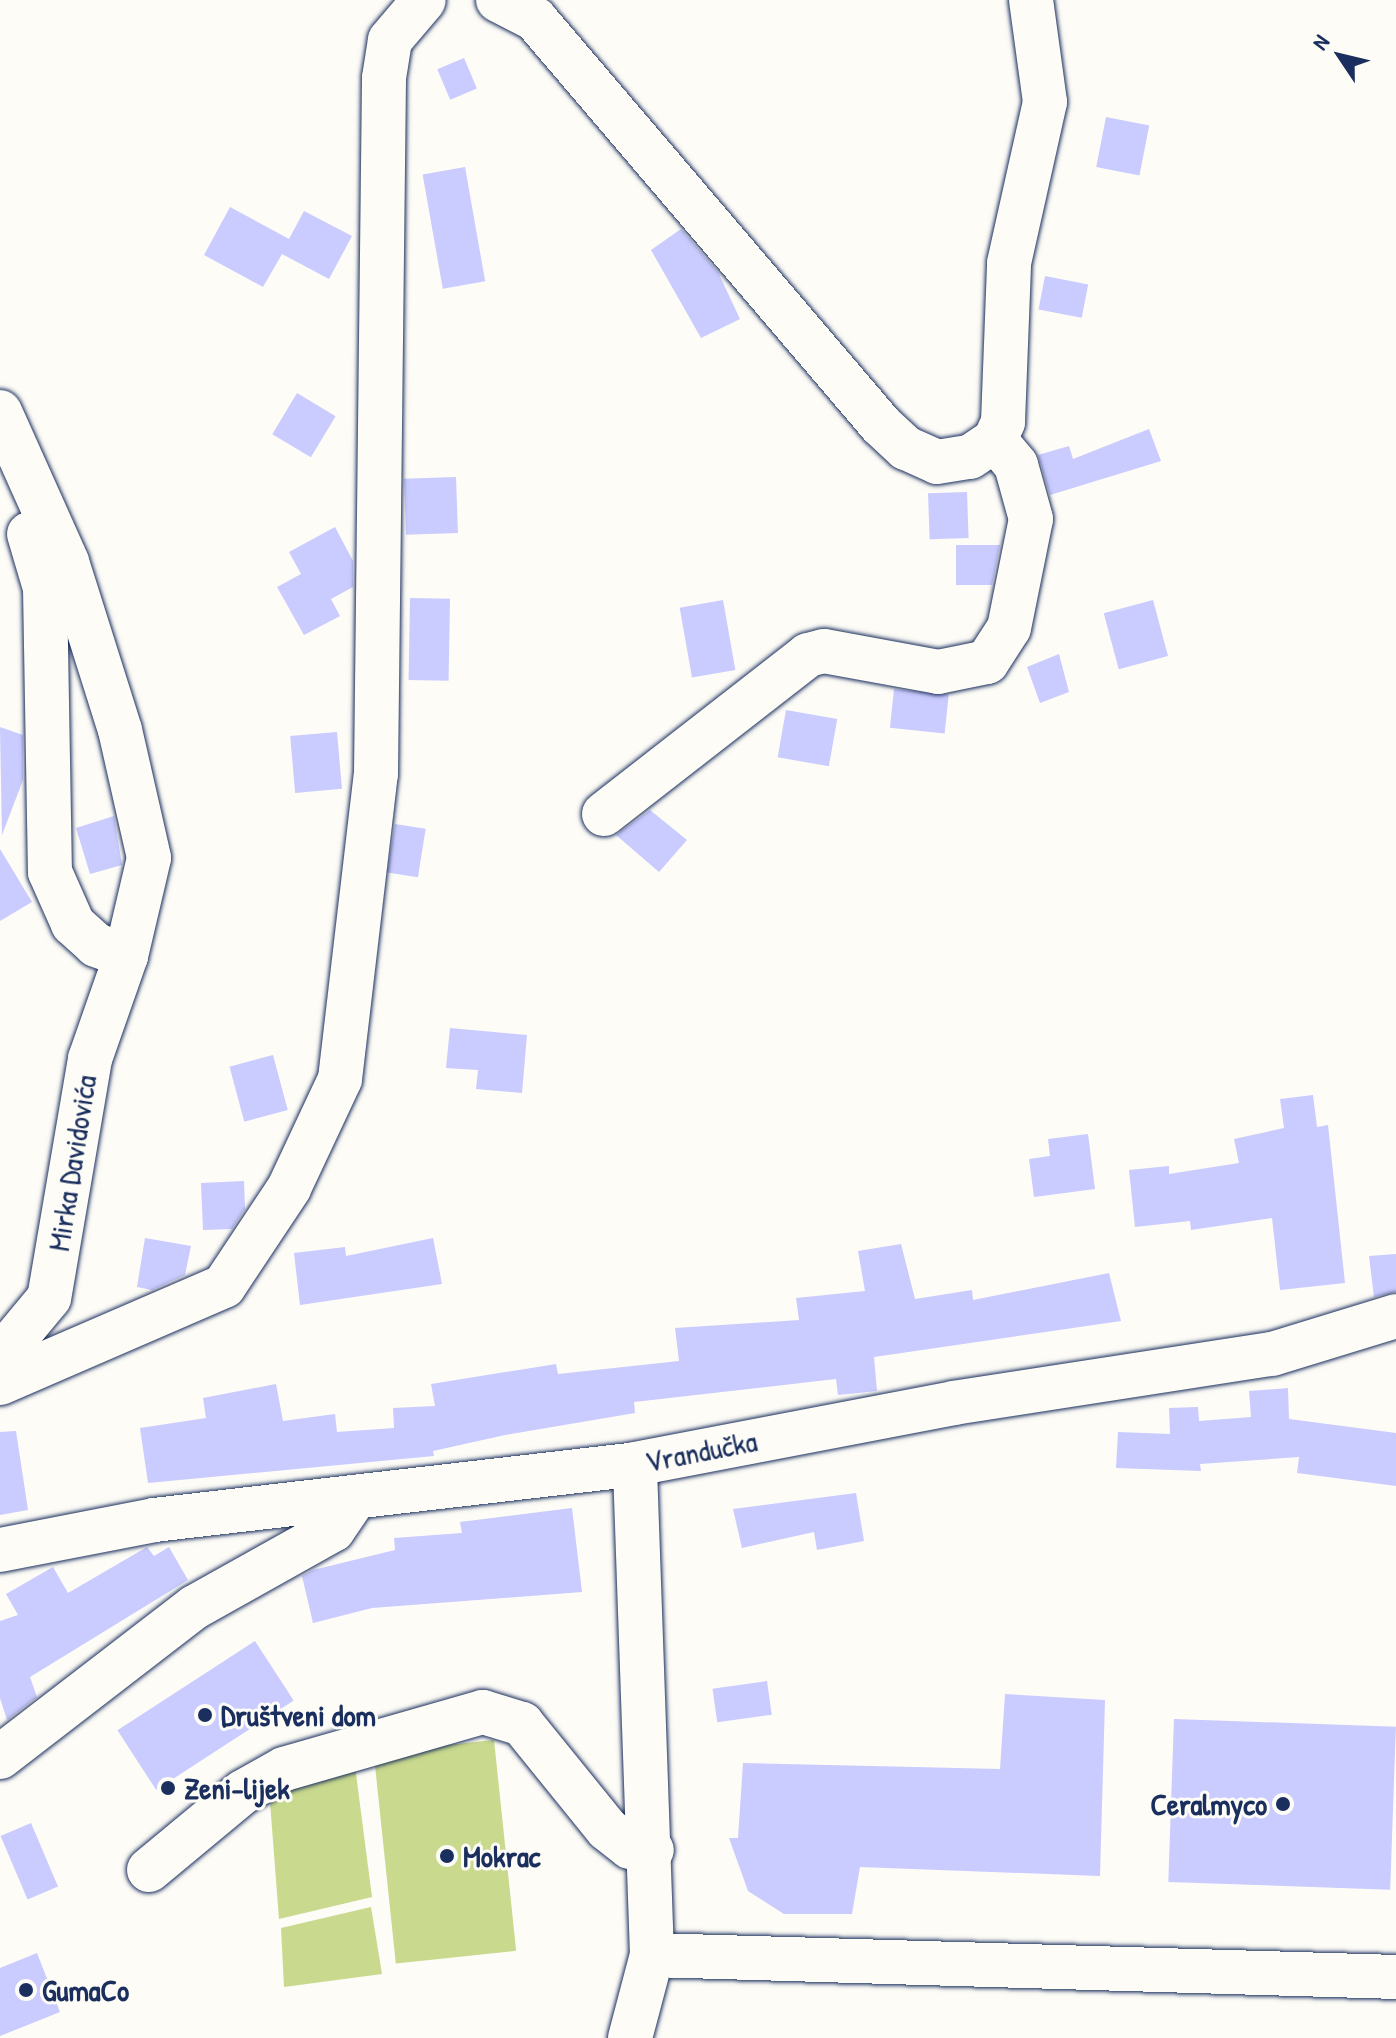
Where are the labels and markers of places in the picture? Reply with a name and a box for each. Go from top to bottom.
place label: Društveni dom [221,1697,376,1733]
marker: Društveni dom [196,1706,214,1724]
place label: Zeni-lijek [184,1770,290,1806]
marker: Zeni-lijek [159,1779,177,1797]
place label: Ceralmyco [1151,1786,1267,1822]
marker: Ceralmyco [1274,1795,1292,1813]
place label: Mokrac [463,1838,540,1874]
marker: Mokrac [438,1847,456,1865]
place label: GumaCo [42,1972,129,2008]
marker: GumaCo [17,1981,35,1999]

